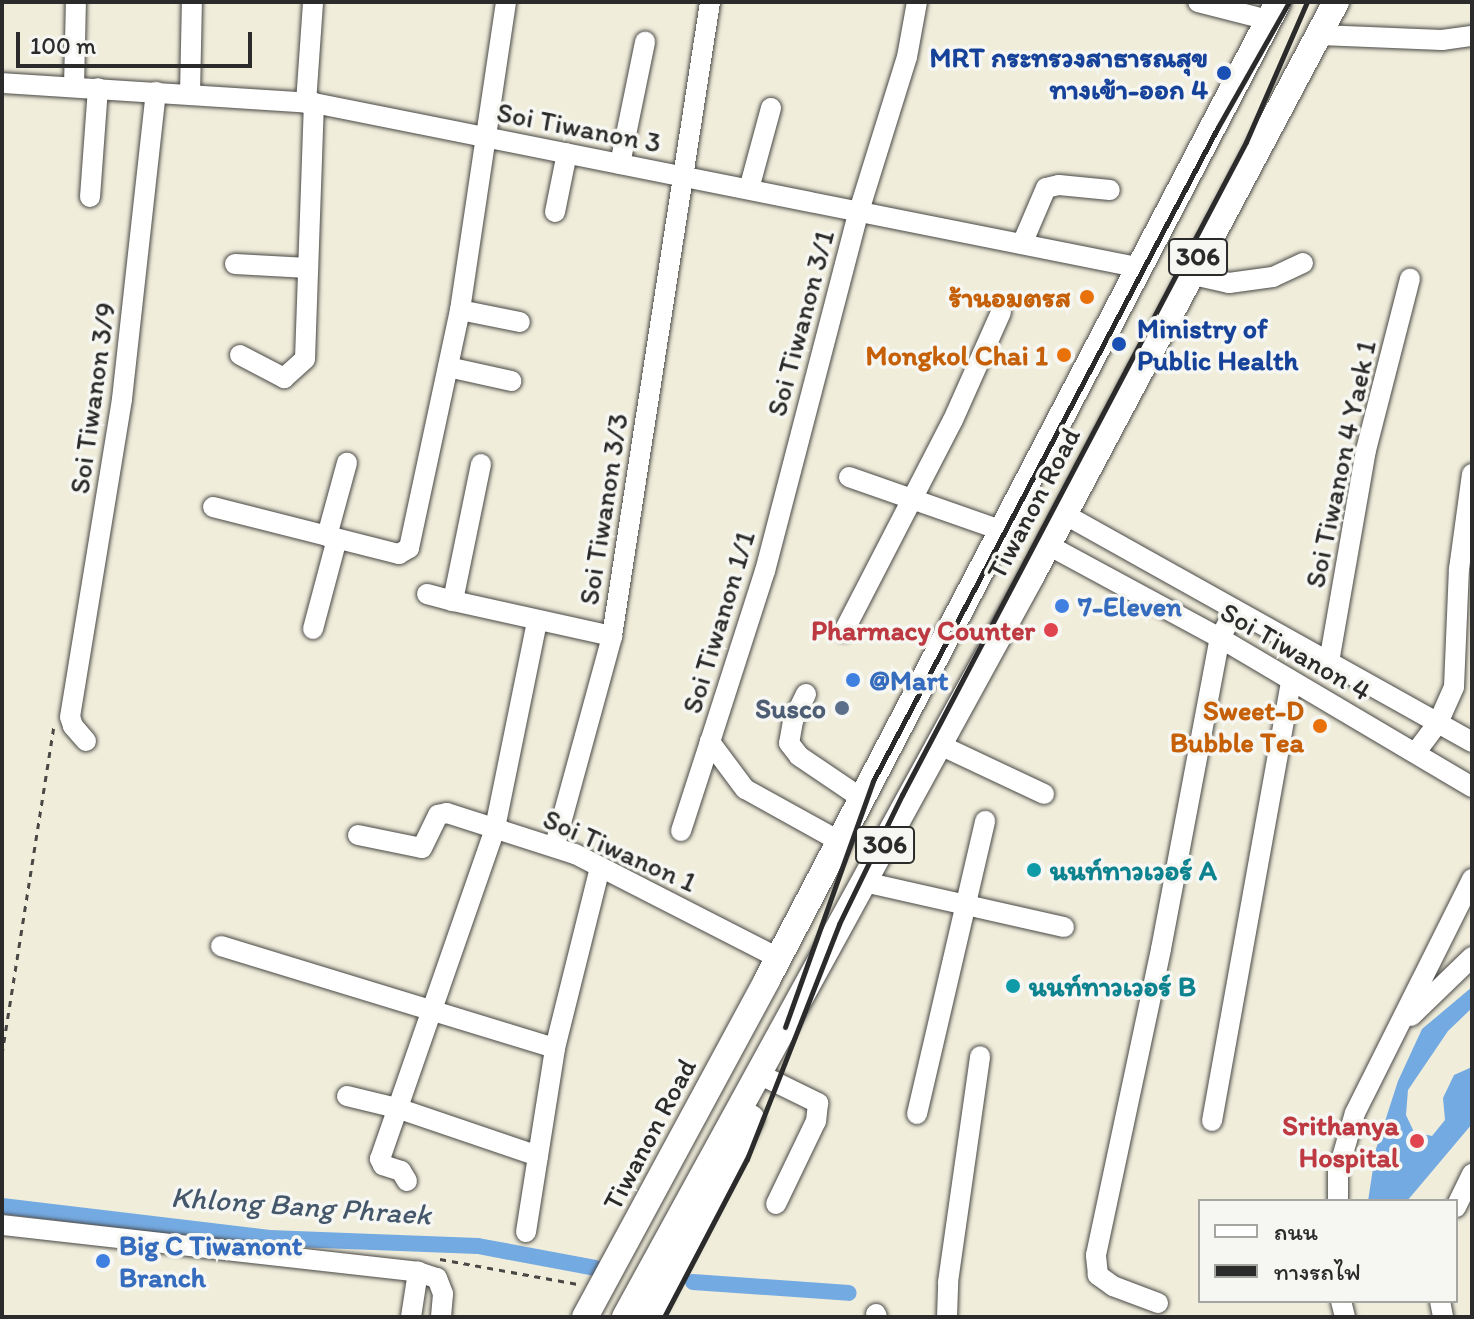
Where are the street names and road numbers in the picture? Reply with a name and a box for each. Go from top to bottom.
street label: Soi Tiwanon 3 [494,95,664,159]
street label: Soi Tiwanon 3/1 [759,227,841,419]
road number: 306 [1168,235,1228,279]
street label: Soi Tiwanon 3/9 [62,300,122,496]
street label: Soi Tiwanon 4 Yaek 1 [1298,339,1382,589]
street label: Soi Tiwanon 3/3 [571,411,635,607]
street label: Tiwanon Road [979,421,1087,585]
street label: Soi Tiwanon 1/1 [674,527,762,717]
street label: Soi Tiwanon 4 [1215,595,1377,707]
street label: Soi Tiwanon 1 [538,801,702,899]
road number: 306 [855,823,915,867]
street label: Tiwanon Road [595,1052,703,1216]

